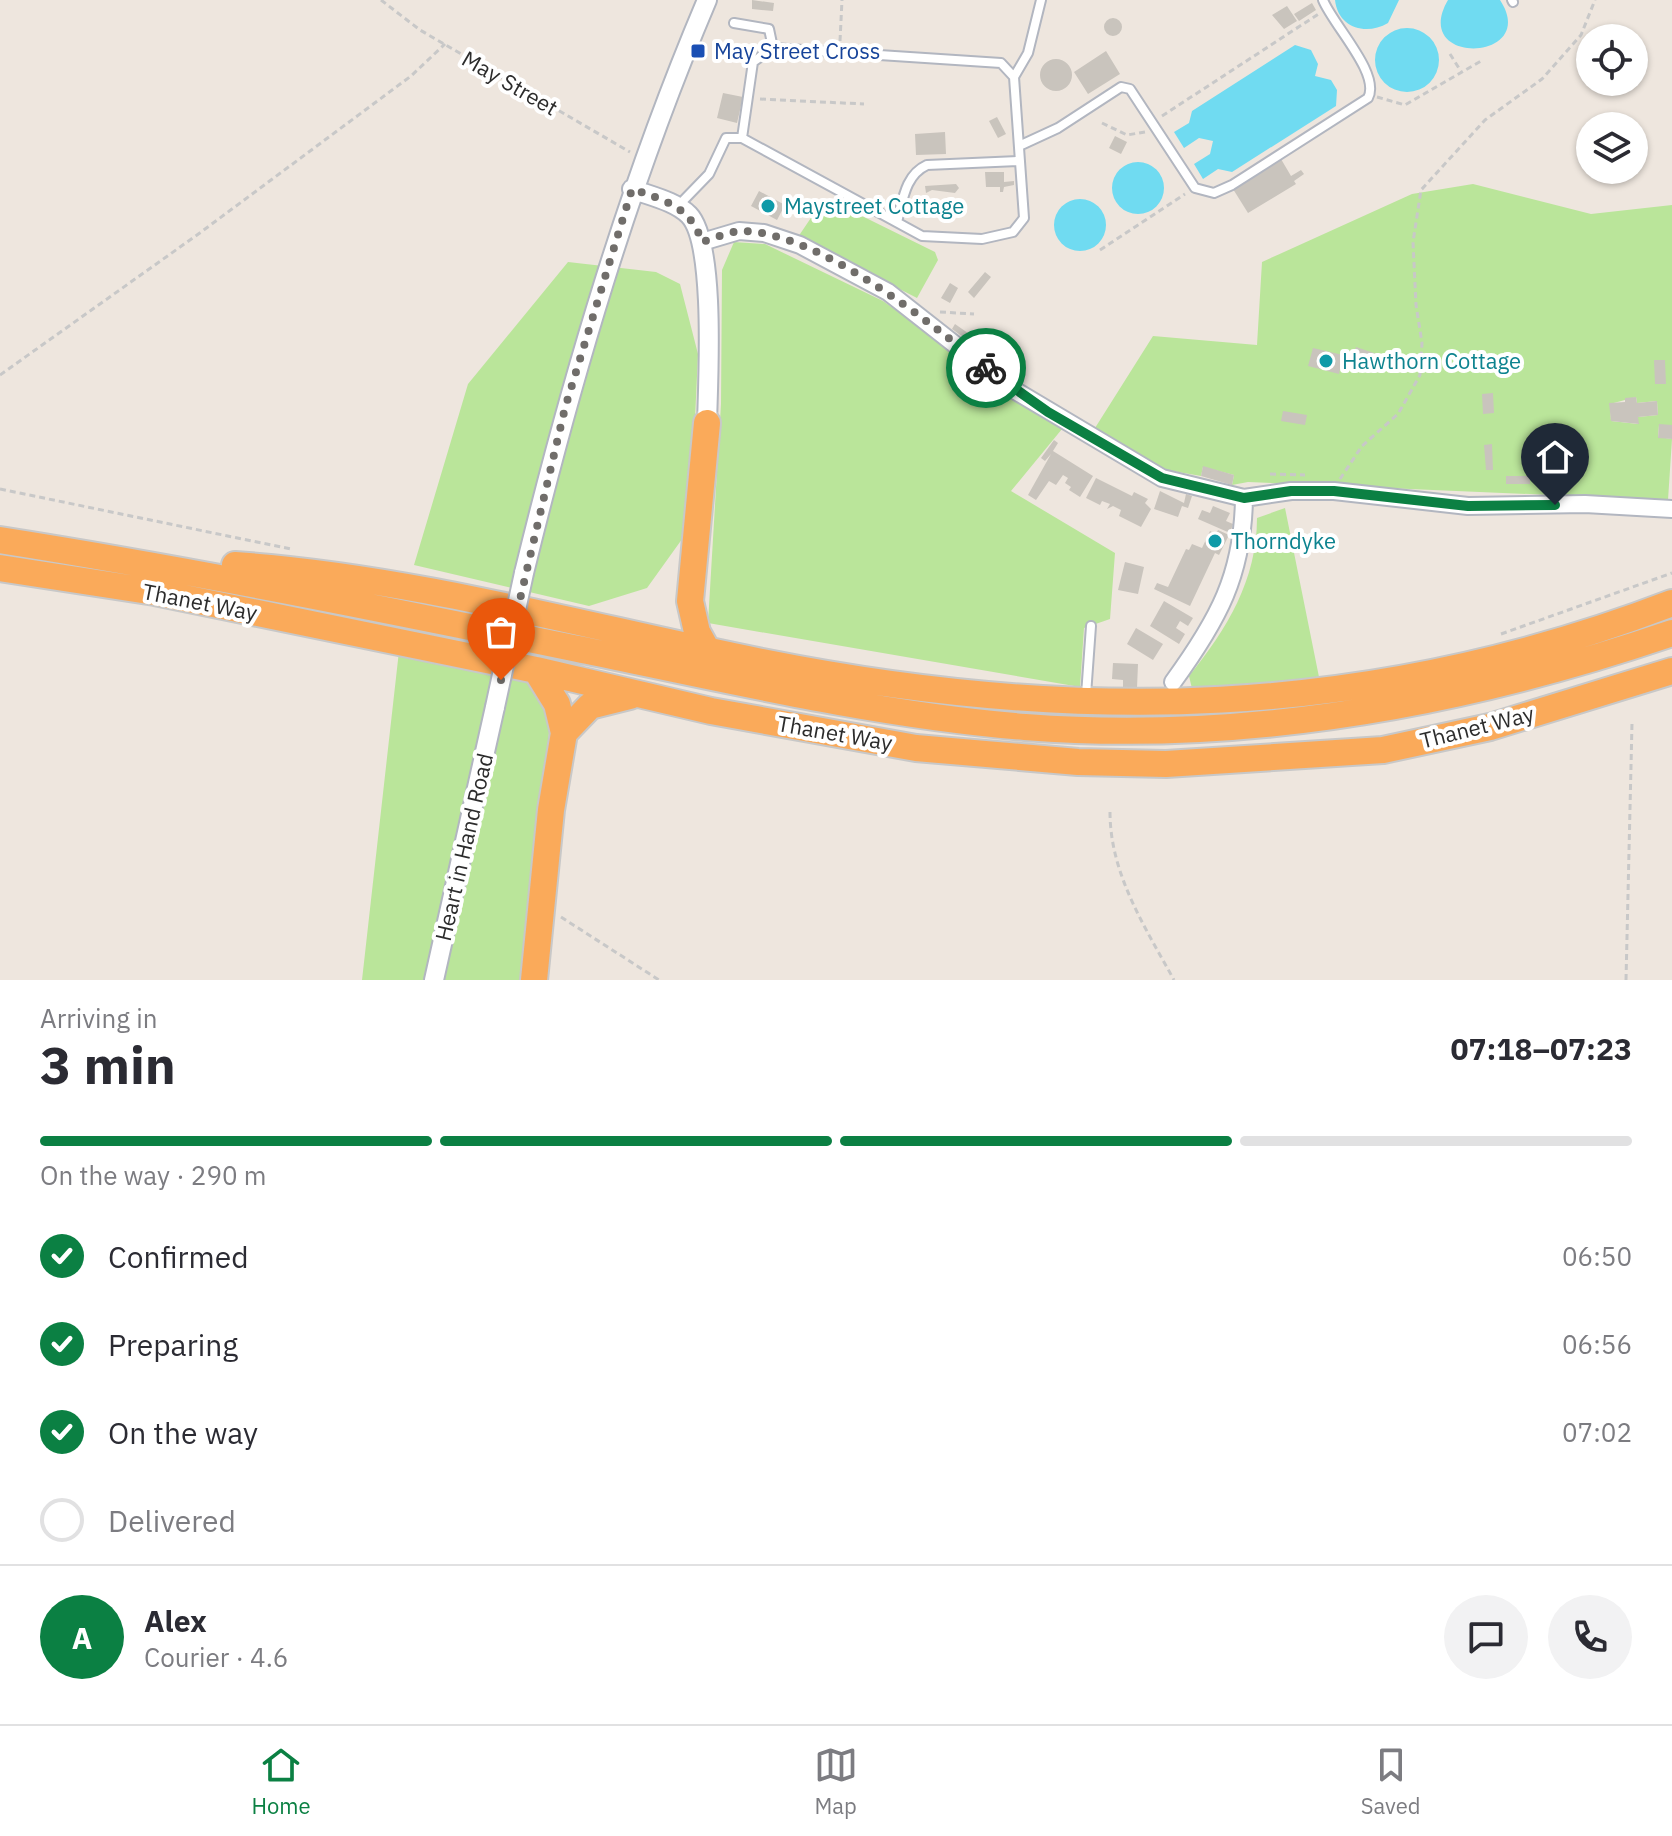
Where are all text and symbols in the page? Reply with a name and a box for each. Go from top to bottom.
map controls [1576,24,1648,184]
button: locate [1576,24,1648,96]
place label: May Street Cross [714,36,880,65]
marker: May Street Cross [689,42,707,60]
street label: May Street [457,44,563,122]
button: layers [1576,112,1648,184]
place label: Maystreet Cottage [784,191,964,220]
marker: Maystreet Cottage [759,197,777,215]
courier [946,328,1026,408]
icon: bike [964,346,1008,390]
place label: Hawthorn Cottage [1342,346,1521,375]
marker: Hawthorn Cottage [1317,352,1335,370]
pin [1521,423,1589,505]
icon: home [1533,435,1577,479]
place label: Thorndyke [1231,526,1336,555]
marker: Thorndyke [1206,532,1224,550]
street label: Thanet Way [140,576,260,627]
pin [467,598,535,680]
icon: bag [479,610,523,654]
street label: Thanet Way [1417,698,1537,755]
street label: Thanet Way [775,708,895,757]
street label: Heart in Hand Road [428,750,499,944]
text: Arriving in [40,1001,157,1035]
text: 07:18–07:23 [1451,1029,1632,1068]
text: 3 min [40,1031,176,1098]
text: On the way · 290 m [40,1158,266,1192]
icon: check [40,1234,84,1278]
text: Confirmed [108,1237,249,1276]
text: 06:50 [1562,1239,1632,1273]
icon: check [40,1322,84,1366]
text: Preparing [108,1325,238,1364]
text: 06:56 [1562,1327,1632,1361]
icon: check [40,1410,84,1454]
text: On the way [108,1413,258,1452]
text: 07:02 [1562,1415,1632,1449]
text: Delivered [108,1501,236,1540]
button: chat [1444,1595,1528,1679]
button: phone [1548,1595,1632,1679]
text: Alex [144,1601,207,1640]
text: A [72,1618,92,1657]
text: Courier · 4.6 [144,1640,288,1674]
tab: Home [251,1743,311,1820]
tab: Map [814,1743,858,1820]
tab: Saved [1361,1743,1420,1820]

